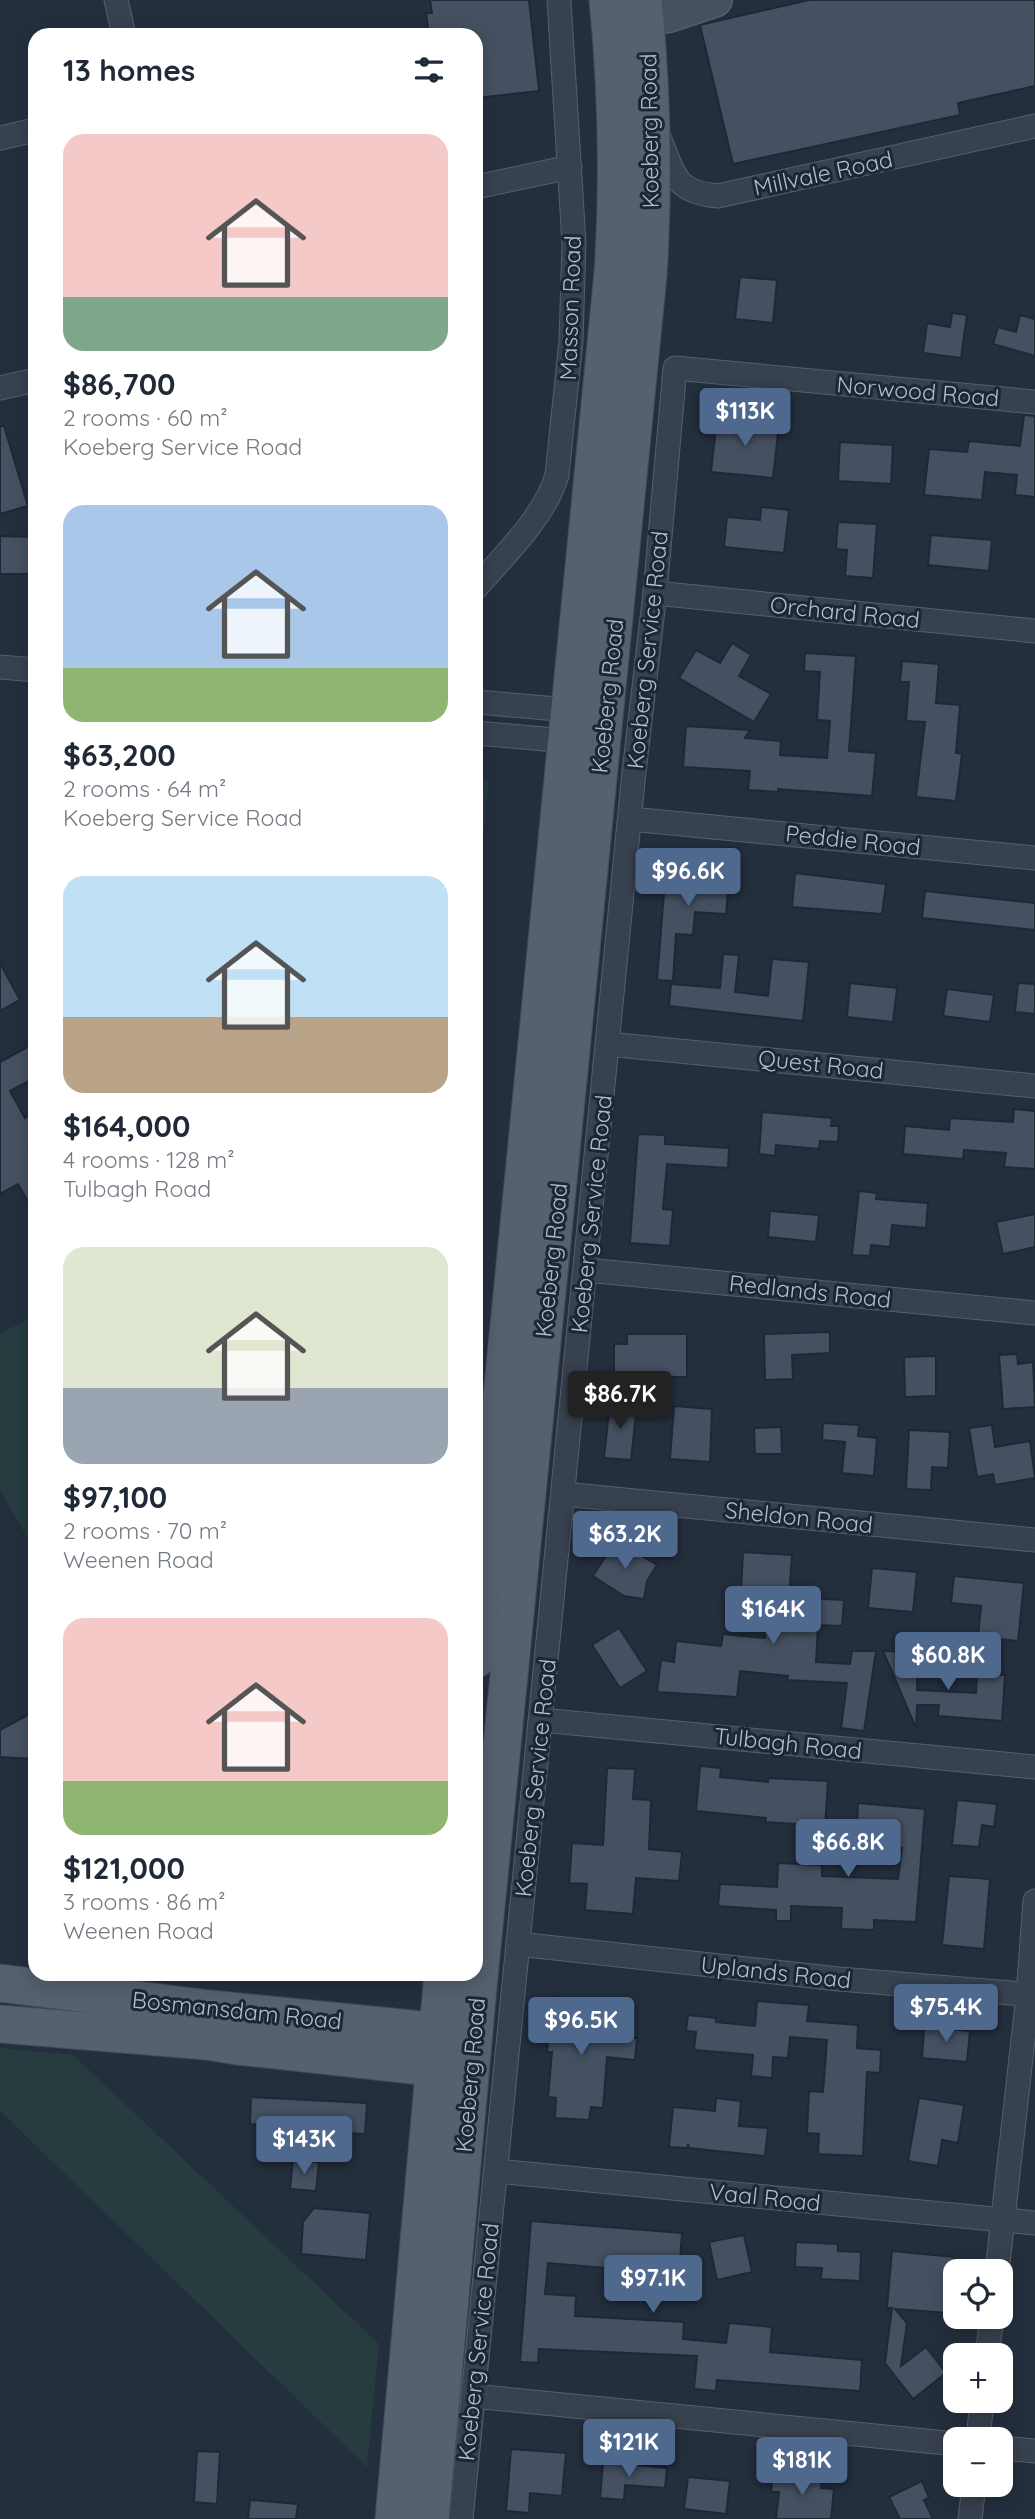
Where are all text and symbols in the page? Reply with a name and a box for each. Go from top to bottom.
text: 13 homes [63,51,195,89]
icon: filters [410,51,448,89]
street label: Koeberg Road [633,53,665,209]
street label: Millvale Road [751,144,895,202]
icon: home [193,180,319,306]
street label: Masson Road [553,235,587,381]
text: $86,700 [63,365,176,403]
street label: Norwood Road [836,369,1000,413]
pin: $113K [696,388,794,448]
text: $113K [715,396,775,425]
text: 2 rooms · 60 m² [63,403,228,432]
text: Koeberg Service Road [63,432,302,461]
street label: Koeberg Service Road [620,529,674,771]
icon: home [193,551,319,677]
street label: Orchard Road [769,590,921,634]
street label: Koeberg Road [584,617,630,775]
text: $63,200 [63,736,176,774]
text: 2 rooms · 64 m² [63,774,226,803]
text: Koeberg Service Road [63,803,302,832]
street label: Peddie Road [784,818,922,862]
pin: $96.6K [631,848,745,908]
text: $96.6K [651,856,725,885]
icon: home [193,922,319,1048]
street label: Quest Road [757,1043,885,1085]
street label: Koeberg Service Road [564,1093,618,1335]
text: $164,000 [63,1107,190,1145]
text: 4 rooms · 128 m² [63,1145,235,1174]
text: Tulbagh Road [63,1174,211,1203]
street label: Koeberg Road [528,1181,574,1339]
street label: Redlands Road [728,1268,892,1314]
icon: home [193,1293,319,1419]
pin: $86.7K [563,1372,677,1431]
text: $86.7K [584,1379,656,1408]
text: $97,100 [63,1478,167,1516]
street label: Sheldon Road [724,1495,874,1539]
pin: $63.2K [568,1512,682,1571]
text: 2 rooms · 70 m² [63,1516,227,1545]
text: $63.2K [589,1519,661,1548]
text: Weenen Road [63,1545,214,1574]
pin: $164K [724,1586,822,1646]
text: $164K [741,1594,805,1623]
pin: $60.8K [891,1632,1005,1692]
text: $60.8K [911,1640,985,1669]
street label: Koeberg Service Road [508,1657,562,1899]
icon: home [193,1664,319,1790]
street label: Tulbagh Road [713,1721,863,1765]
pin: $66.8K [791,1820,905,1879]
text: $66.8K [812,1827,884,1856]
text: $121,000 [63,1849,185,1887]
text: 3 rooms · 86 m² [63,1887,226,1916]
text: Weenen Road [63,1916,214,1945]
street label: Uplands Road [699,1950,853,1994]
pin: $75.4K [889,1984,1003,2044]
street label: Bosmansdam Road [131,1985,343,2035]
text: $75.4K [910,1992,982,2021]
street label: Koeberg Road [449,1996,491,2154]
pin: $96.5K [524,1997,638,2057]
text: $96.5K [544,2005,618,2034]
pin: $143K [255,2116,353,2176]
text: $143K [272,2124,336,2153]
street label: Vaal Road [708,2177,822,2217]
street label: Koeberg Service Road [451,2221,505,2463]
pin: $97.1K [596,2256,710,2315]
map controls [943,2259,1013,2497]
button: locate [943,2259,1013,2329]
text: $97.1K [620,2263,686,2292]
button: + [943,2343,1013,2413]
pin: $121K [580,2420,678,2479]
text: $121K [599,2427,659,2456]
button: − [943,2427,1013,2497]
pin: $181K [753,2438,851,2497]
text: $181K [772,2445,832,2474]

